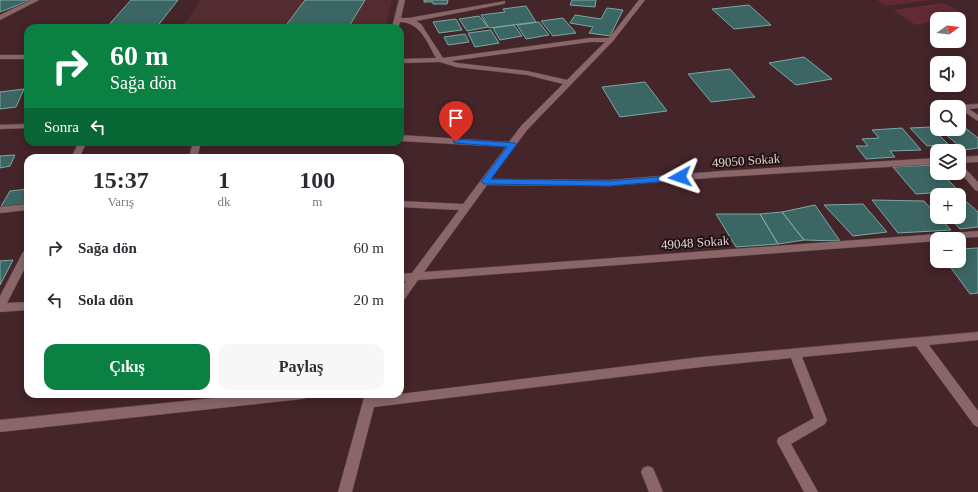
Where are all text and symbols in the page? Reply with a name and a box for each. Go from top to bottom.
north arrow [930,12,966,48]
map controls [930,12,966,268]
icon: right [44,40,96,92]
text: 60 m [110,40,168,71]
button: sound [930,56,966,92]
text: Sağa dön [110,73,177,93]
button: search [930,100,966,136]
pin [439,101,473,142]
icon: arrive [445,107,467,129]
icon: left [87,116,109,138]
text: Sonra [44,119,79,135]
button: layers [930,144,966,180]
street label: 49050 Sokak [711,151,781,170]
position arrow [659,156,701,198]
text: 15:37 [93,167,149,193]
text: 1 [218,167,230,193]
text: 100 [299,167,335,193]
button: + [930,188,966,224]
text: Varış [107,194,134,209]
text: dk [218,194,231,209]
text: m [312,194,322,209]
button: − [930,232,966,268]
street label: 49048 Sokak [660,233,730,252]
icon: right [44,237,66,259]
text: Sağa dön [78,240,137,256]
text: 60 m [354,240,384,256]
icon: left [44,289,66,311]
text: Sola dön [78,292,133,308]
text: 20 m [354,292,384,308]
button: Çıkış [44,344,210,390]
button: Paylaş [218,344,384,390]

